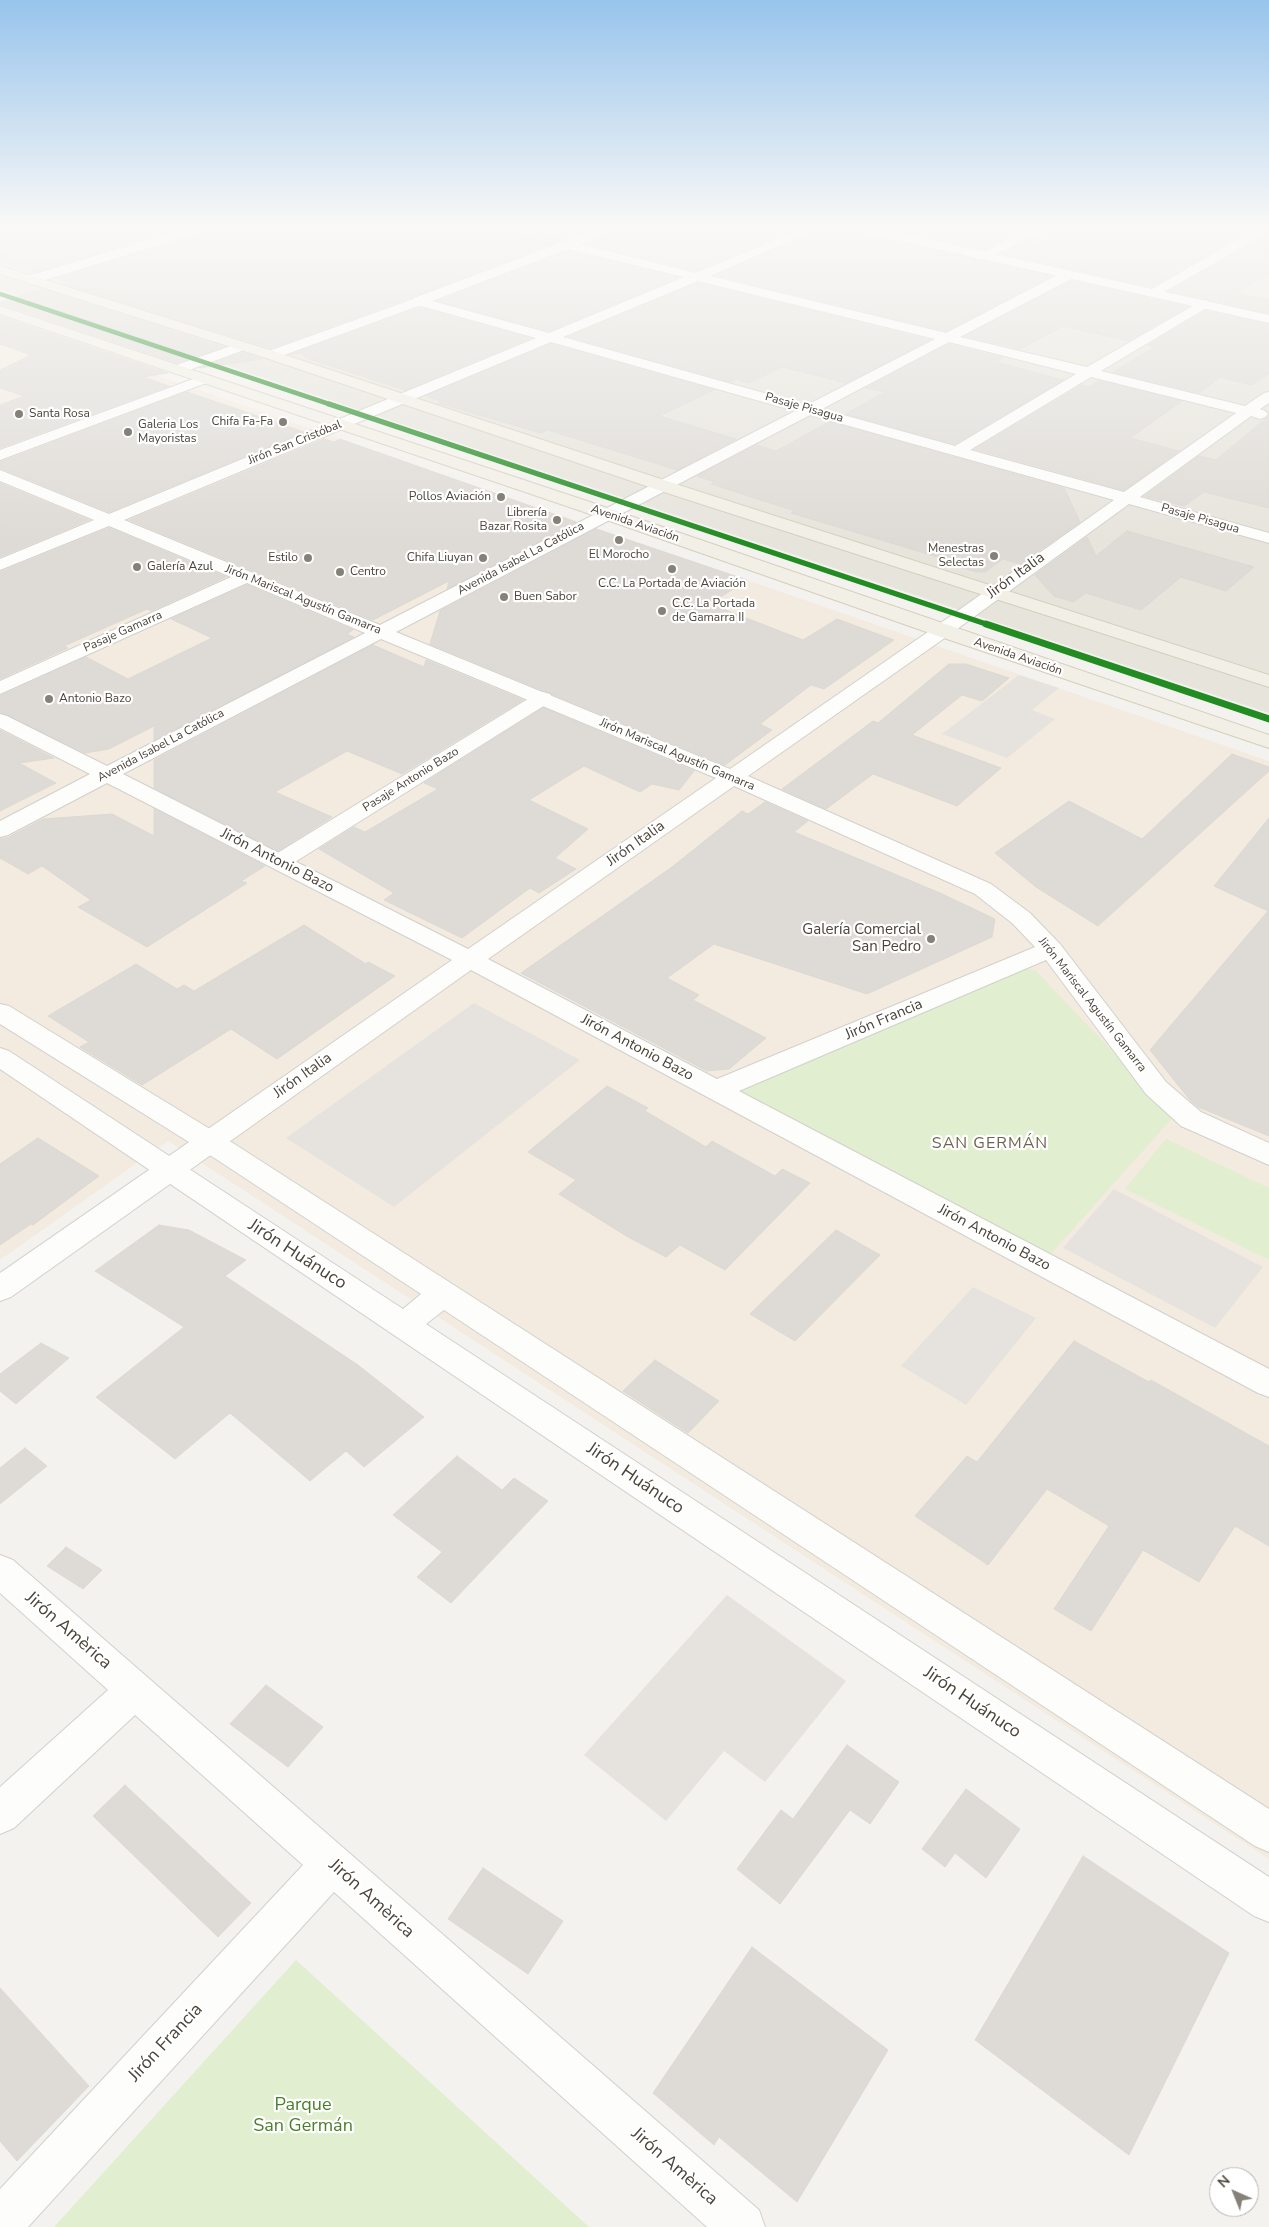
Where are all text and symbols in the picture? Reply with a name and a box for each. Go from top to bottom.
street label: Pasaje Pisagua [763,390,845,426]
place label: Santa Rosa [29,407,90,421]
marker: Santa Rosa [13,408,25,420]
place label: Chifa Fa-Fa [211,415,273,429]
marker: Chifa Fa-Fa [277,416,289,428]
place label: Galeria Los Mayoristas [138,418,198,446]
street label: Jirón San Cristóbal [246,418,344,468]
marker: Galeria Los Mayoristas [122,426,134,438]
place label: Pollos Aviación [409,490,491,504]
marker: Pollos Aviación [495,491,507,503]
street label: Pasaje Pisagua [1159,501,1241,537]
street label: Avenida Aviación [589,502,681,546]
place label: Librería Bazar Rosita [480,506,547,534]
marker: Librería Bazar Rosita [551,514,563,526]
street label: Avenida Isabel La Católica [455,519,587,599]
marker: El Morocho [613,534,625,546]
place label: Menestras Selectas [928,542,984,570]
place label: El Morocho [589,548,649,562]
street label: Jirón Italia [984,549,1048,603]
marker: Menestras Selectas [988,550,1000,562]
place label: Estilo [268,551,298,565]
place label: Chifa Liuyan [407,551,473,565]
marker: Estilo [302,552,314,564]
marker: Chifa Liuyan [477,552,489,564]
place label: Galería Azul [147,560,213,574]
marker: Galería Azul [131,561,143,573]
street label: Jirón Mariscal Agustín Gamarra [223,562,383,638]
marker: C.C. La Portada de Aviación [666,563,678,575]
place label: Centro [350,565,386,579]
marker: Centro [334,566,346,578]
place label: C.C. La Portada de Aviación [598,577,746,591]
place label: Buen Sabor [514,590,577,604]
marker: Buen Sabor [498,591,510,603]
place label: C.C. La Portada de Gamarra II [672,597,755,625]
marker: C.C. La Portada de Gamarra II [656,605,668,617]
street label: Pasaje Gamarra [81,608,165,656]
street label: Avenida Aviación [972,635,1064,679]
place label: Antonio Bazo [59,692,131,706]
marker: Antonio Bazo [43,693,55,705]
street label: Avenida Isabel La Católica [95,706,227,786]
street label: Jirón Mariscal Agustín Gamarra [597,716,757,794]
street label: Pasaje Antonio Bazo [360,745,462,815]
street label: Jirón Italia [603,817,669,871]
street label: Jirón Antonio Bazo [217,825,337,897]
place label: Galería Comercial San Pedro [802,921,921,956]
marker: Galería Comercial San Pedro [925,933,937,945]
street label: Jirón Mariscal Agustín Gamarra [1035,935,1149,1075]
street label: Jirón Francia [842,996,926,1044]
street label: Jirón Antonio Bazo [578,1011,696,1085]
street label: Jirón Italia [270,1049,336,1103]
district label: SAN GERMÁN [931,1134,1049,1154]
street label: Jirón Antonio Bazo [935,1201,1053,1275]
street label: Jirón Huánuco [244,1215,350,1295]
street label: Jirón Huánuco [582,1438,688,1520]
street label: Jirón Amèrica [20,1588,116,1674]
street label: Jirón Huánuco [919,1662,1025,1744]
street label: Jirón Amèrica [324,1855,418,1943]
street label: Jirón Francia [124,1999,208,2087]
park label: Parque San Germán [253,2095,353,2138]
street label: Jirón Amèrica [626,2124,722,2210]
north arrow [1209,2167,1259,2217]
text: N [1214,2171,1234,2192]

